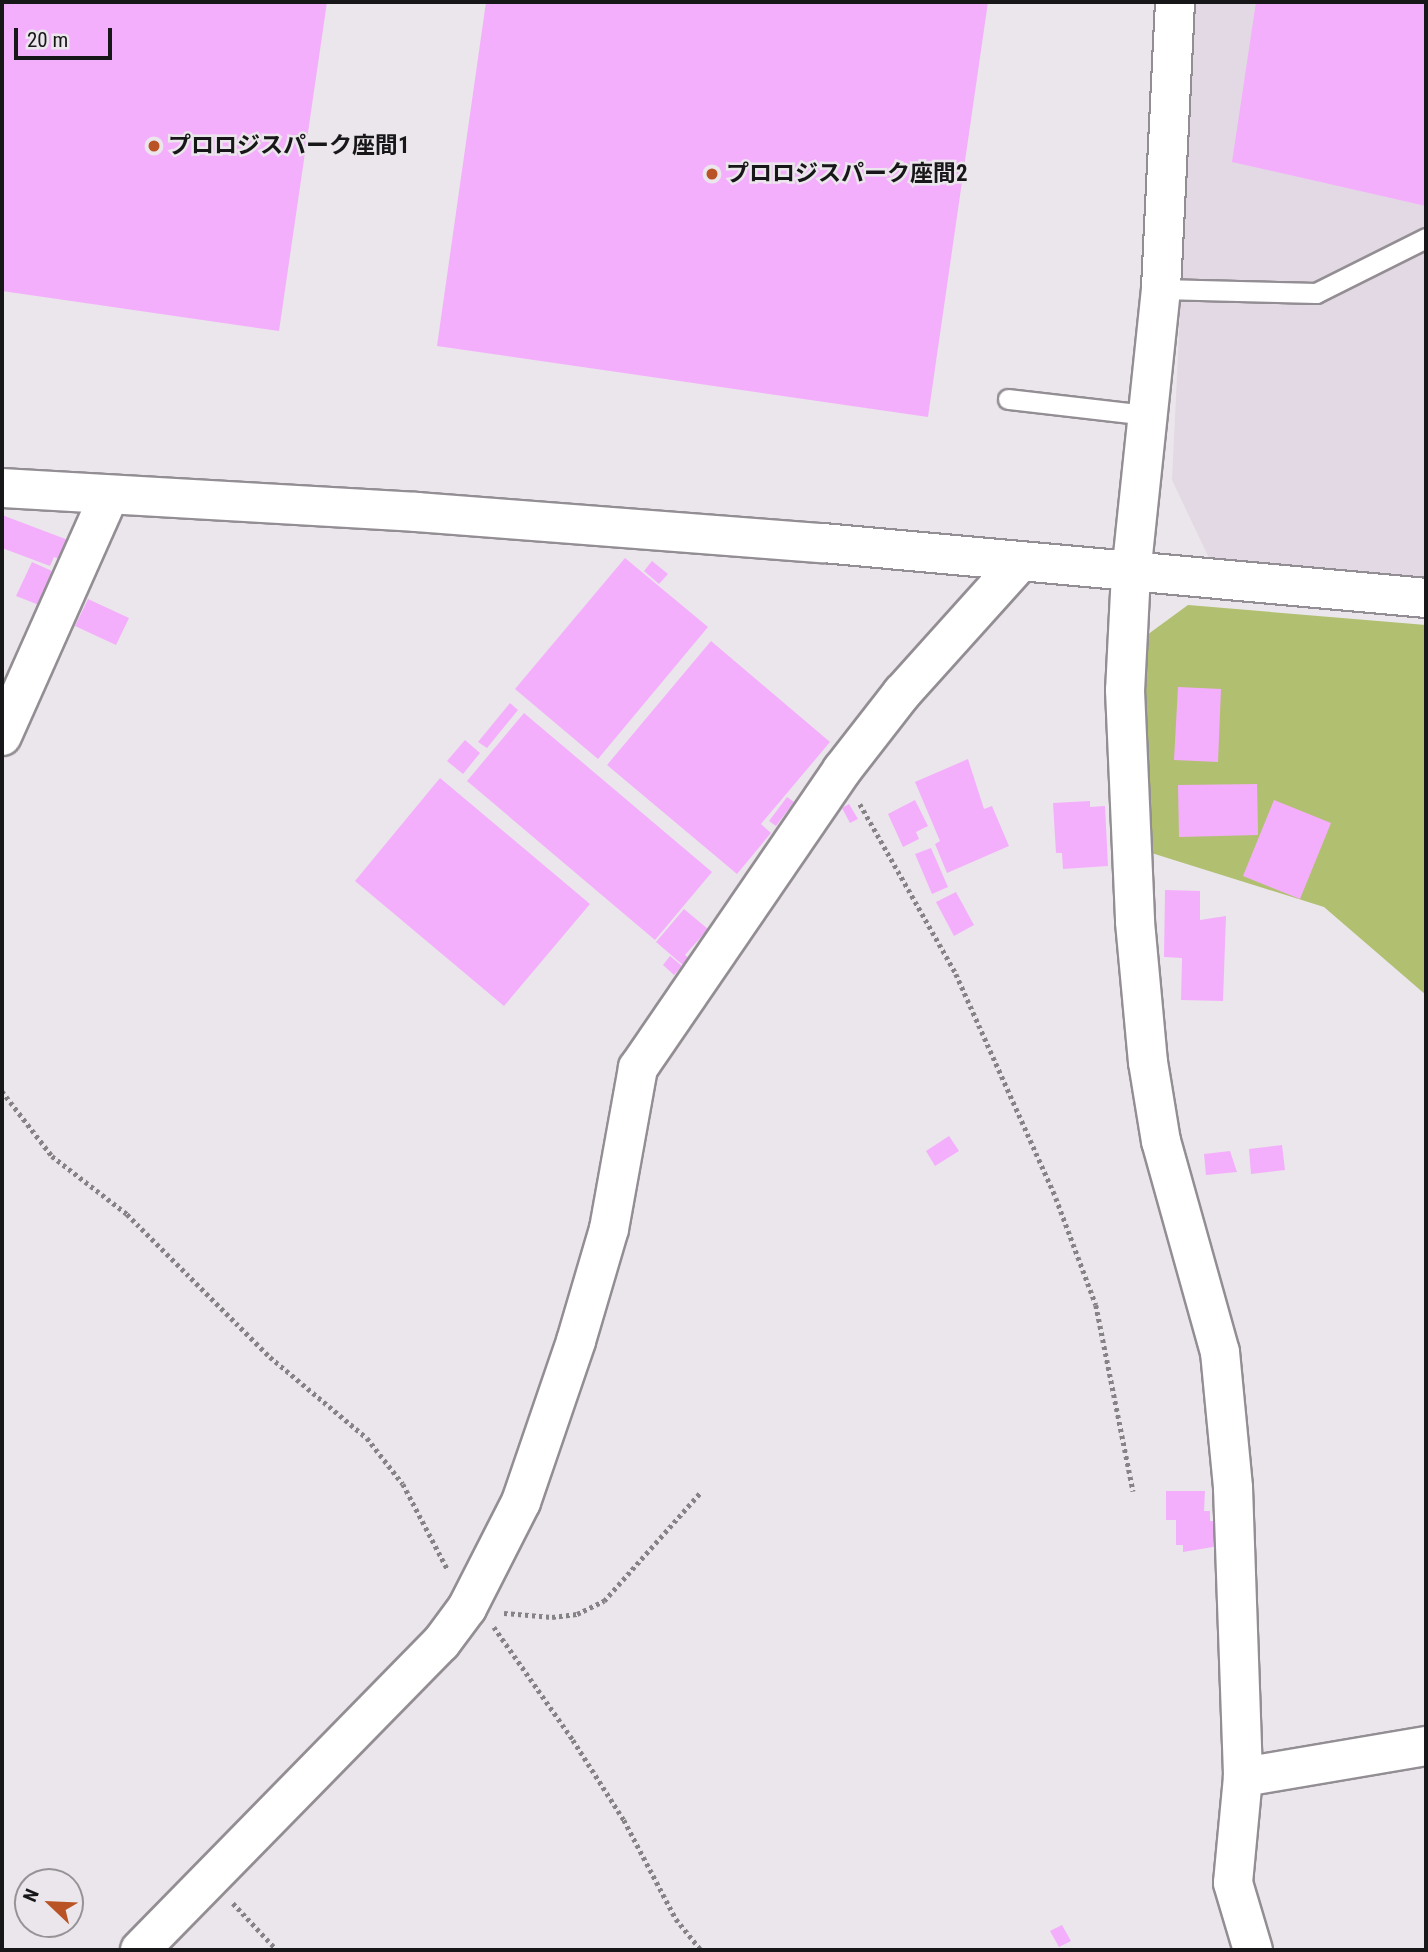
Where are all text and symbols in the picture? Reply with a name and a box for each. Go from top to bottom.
scale bar [18,14,116,58]
text: 20 m [27,28,68,52]
place label: プロロジスパーク座間1 [168,132,410,160]
marker: プロロジスパーク座間1 [146,138,162,154]
place label: プロロジスパーク座間2 [726,160,968,188]
marker: プロロジスパーク座間2 [704,166,720,182]
north arrow [14,1868,84,1938]
text: N [18,1886,44,1905]

